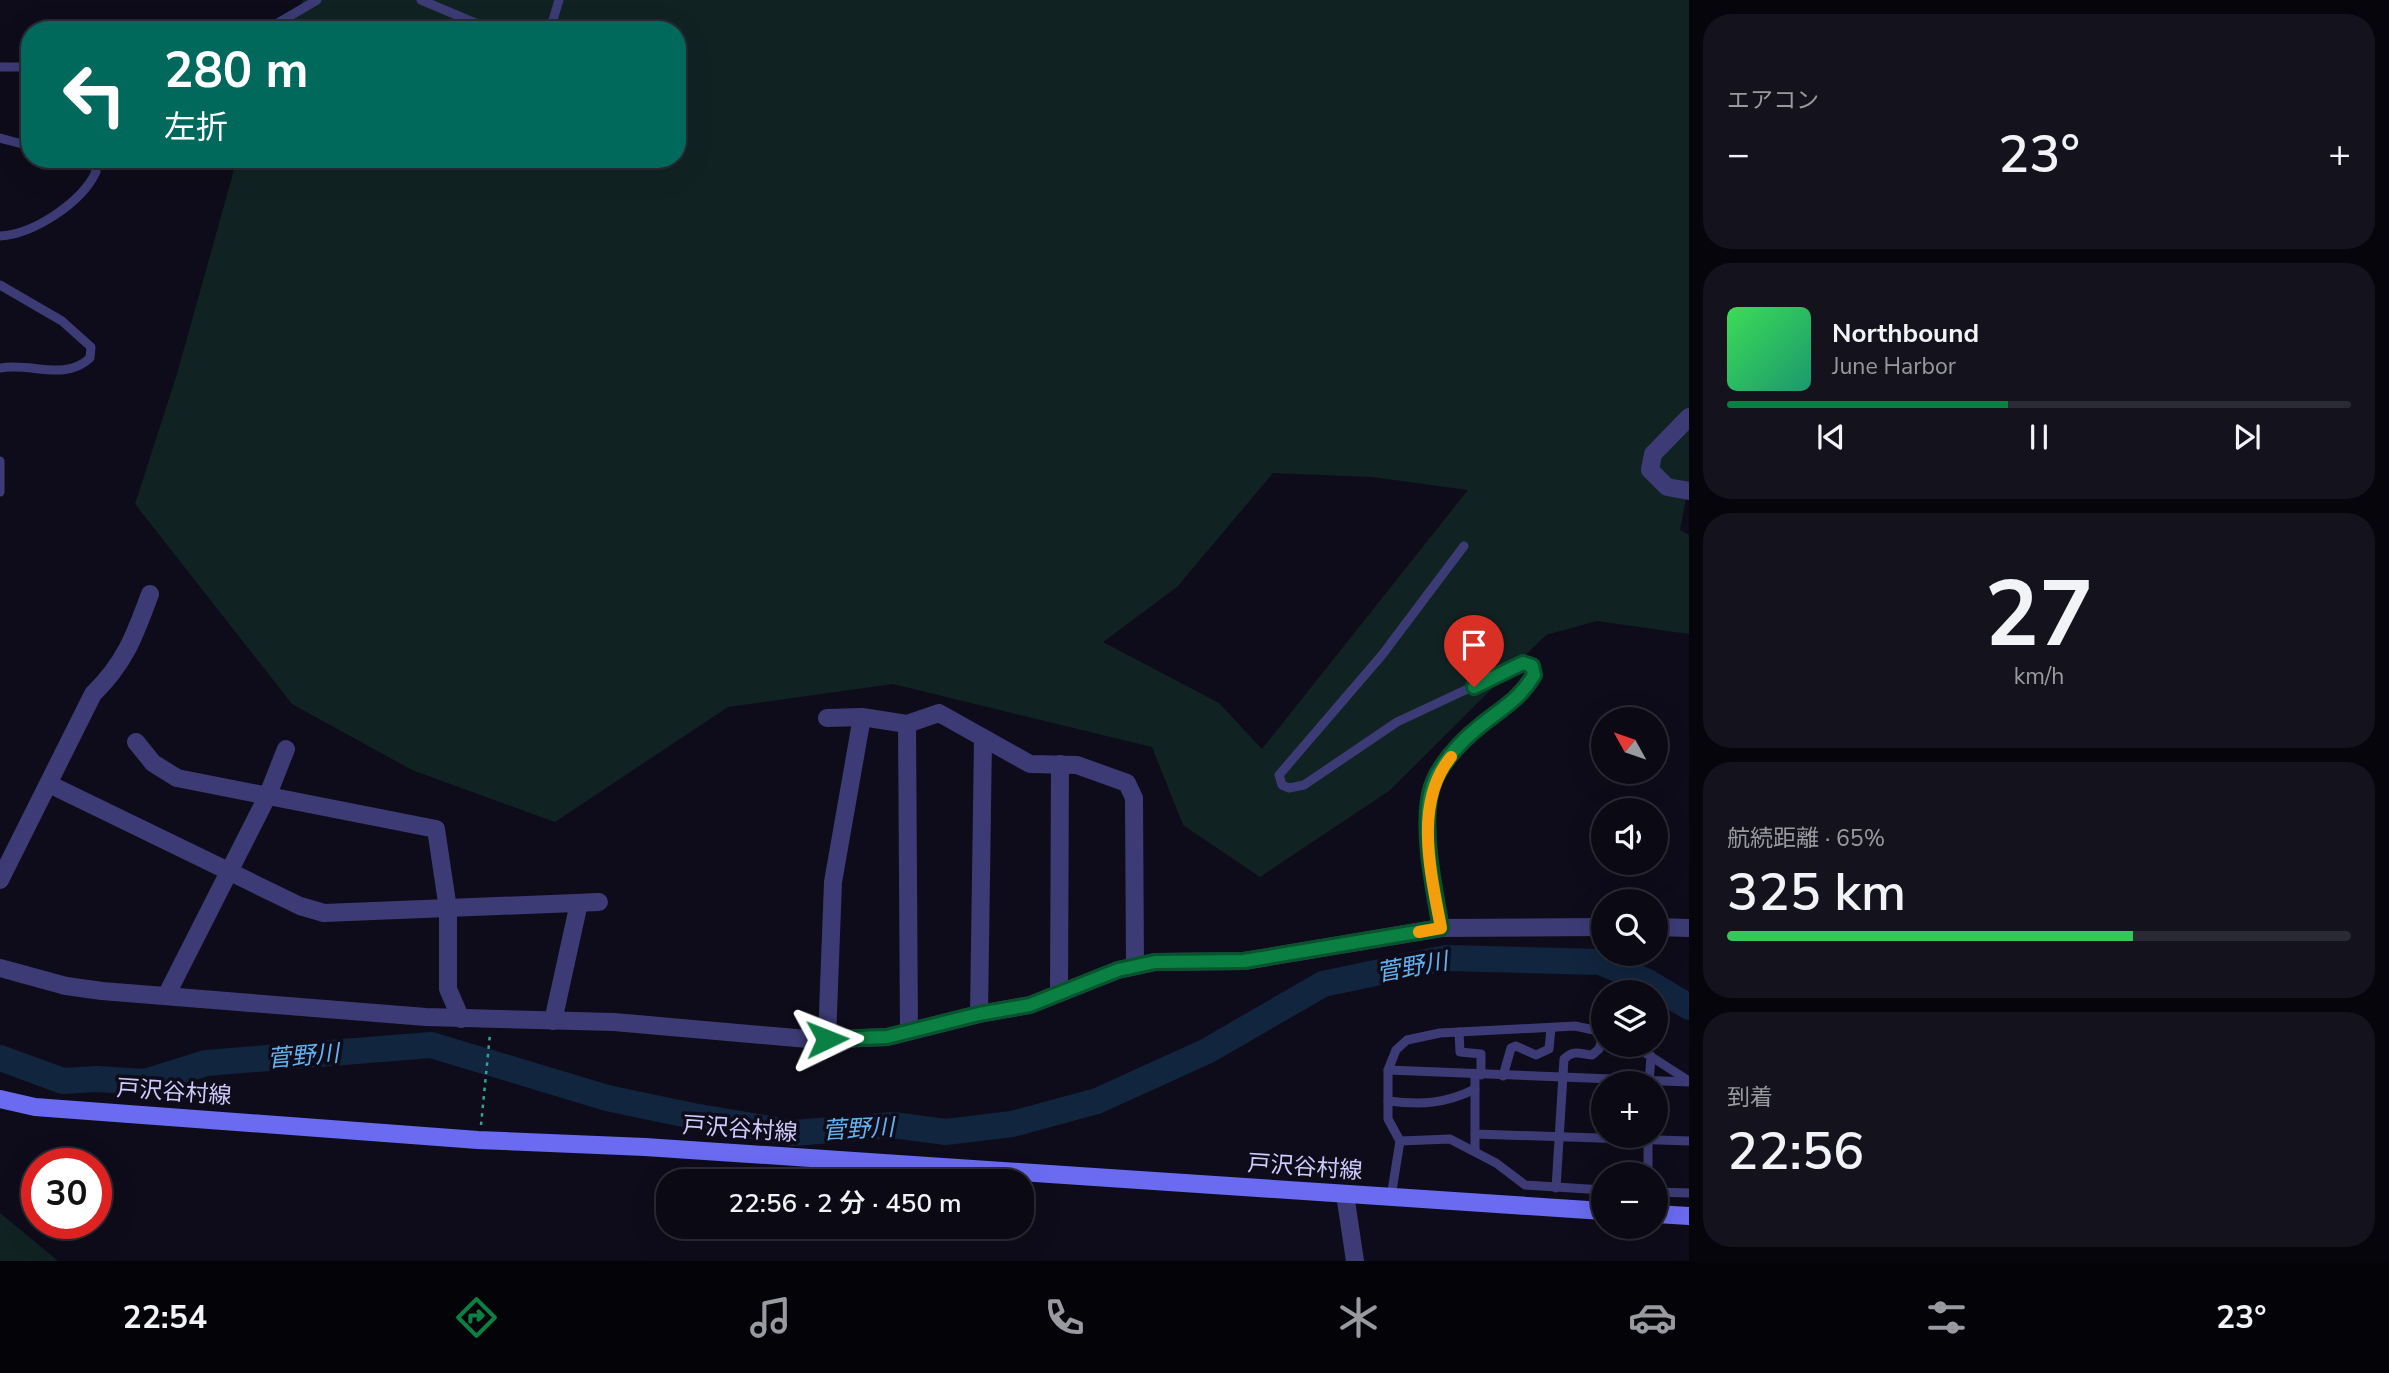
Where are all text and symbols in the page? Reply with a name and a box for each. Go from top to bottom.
text: 280 m [164,37,308,104]
icon: left [49,49,140,140]
text: エアコン [1727,85,1819,116]
text: 左折 [164,106,228,149]
text: 23° [1998,119,2080,190]
text: − [1727,129,1750,180]
text: + [2328,129,2351,180]
text: Northbound [1832,316,1979,351]
text: June Harbor [1832,351,1956,382]
icon: previous [1812,418,1850,456]
icon: pause [2020,418,2058,456]
icon: next [2228,418,2266,456]
text: 27 [1984,553,2094,677]
pin [1444,615,1504,687]
icon: arrive [1455,626,1493,664]
text: km/h [2014,661,2064,692]
north arrow [1591,707,1668,784]
map controls [1591,707,1668,1239]
button: sound [1591,798,1668,875]
text: 航続距離 · 65% [1727,823,1885,854]
text: 325 km [1727,857,1906,928]
button: search [1591,889,1668,966]
water label: 菅野川 [1374,944,1453,989]
button: layers [1591,980,1668,1057]
position arrow [790,1002,864,1076]
water label: 菅野川 [266,1037,343,1075]
button: + [1591,1071,1668,1148]
street label: 戸沢谷村線 [116,1073,232,1111]
text: 到着 [1727,1082,1773,1113]
street label: 戸沢谷村線 [682,1110,798,1148]
water label: 菅野川 [821,1111,898,1147]
text: 22:56 [1727,1116,1864,1187]
speed limit sign: 30 [21,1148,112,1239]
street label: 戸沢谷村線 [1247,1148,1363,1186]
button: − [1591,1162,1668,1239]
text: 22:56 · 2 分 · 450 m [729,1186,961,1221]
icon: directions [452,1293,501,1342]
icon: music [746,1293,795,1342]
icon: phone [1040,1293,1089,1342]
icon: climate [1334,1293,1383,1342]
icon: car [1628,1293,1677,1342]
icon: filters [1922,1293,1971,1342]
text: 22:54 [122,1296,207,1339]
text: 23° [2216,1296,2266,1339]

